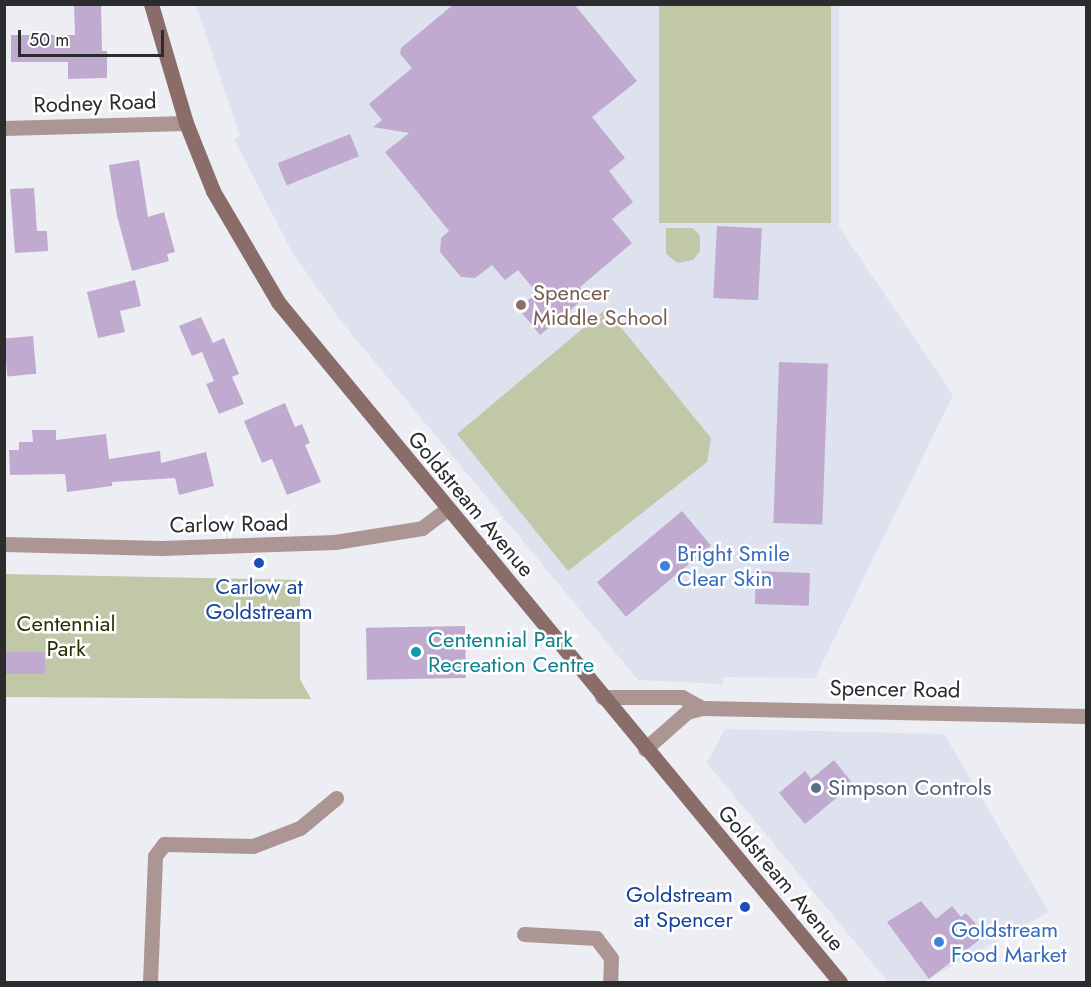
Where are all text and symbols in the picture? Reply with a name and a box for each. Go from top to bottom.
scale bar [21,18,166,56]
text: 50 m [29,27,69,53]
street label: Rodney Road [33,88,157,118]
place label: Spencer Middle School [533,279,668,330]
marker: Spencer Middle School [514,298,528,312]
street label: Goldstream Avenue [402,426,540,582]
street label: Carlow Road [169,510,289,538]
place label: Bright Smile Clear Skin [677,540,790,592]
marker: Carlow at Goldstream [252,556,266,570]
marker: Bright Smile Clear Skin [658,559,672,573]
place label: Carlow at Goldstream [205,573,313,624]
park label: Centennial Park [16,610,116,662]
place label: Centennial Park Recreation Centre [428,626,594,678]
marker: Centennial Park Recreation Centre [409,645,423,659]
street label: Spencer Road [829,675,961,703]
place label: Simpson Controls [828,775,992,801]
marker: Simpson Controls [809,781,823,795]
street label: Goldstream Avenue [712,800,850,956]
place label: Goldstream at Spencer [626,881,733,932]
marker: Goldstream at Spencer [738,900,752,914]
place label: Goldstream Food Market [951,916,1066,968]
marker: Goldstream Food Market [932,935,946,949]

